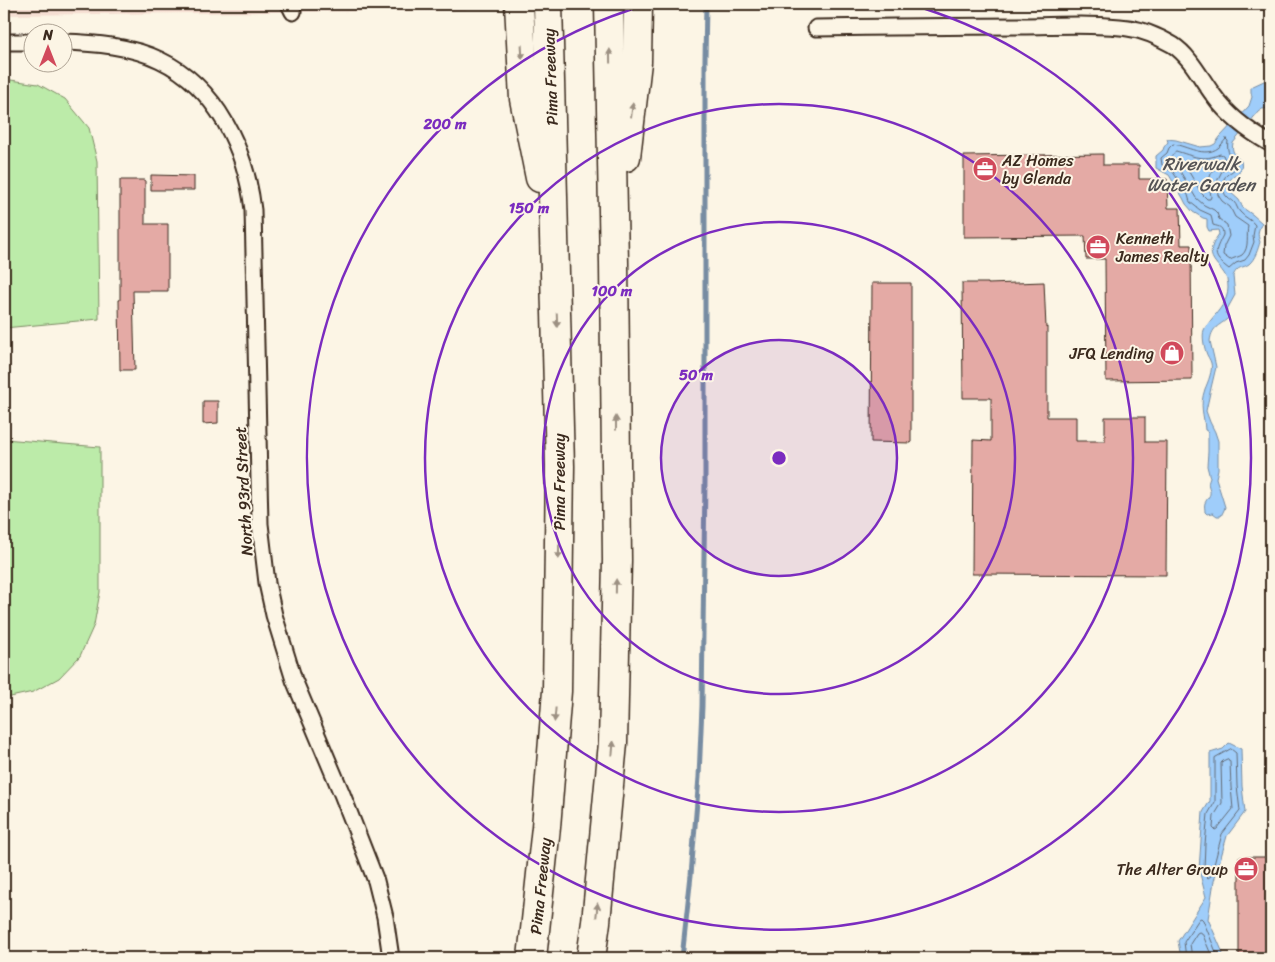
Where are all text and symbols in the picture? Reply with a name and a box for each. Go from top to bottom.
north arrow [22,22,72,72]
text: N [42,23,53,48]
street label: Pima Freeway [534,27,567,126]
one-way arrow [518,45,526,61]
one-way arrow [606,48,614,64]
one-way arrow [628,101,636,117]
text: 200 m [422,111,467,137]
place label: AZ Homes by Glenda [1001,146,1074,193]
water label: Riverwalk Water Garden [1147,148,1257,201]
office icon: AZ Homes by Glenda [972,156,998,182]
text: 150 m [509,195,550,221]
place label: Kenneth James Realty [1115,224,1210,271]
office icon: Kenneth James Realty [1085,234,1111,260]
text: 100 m [592,278,633,304]
one-way arrow [553,312,561,328]
place label: JFQ Lending [1068,339,1154,368]
shop icon: JFQ Lending [1159,340,1185,366]
text: 50 m [679,362,714,388]
one-way arrow [612,415,620,431]
street label: North 93rd Street [226,426,261,556]
street label: Pima Freeway [545,433,574,531]
centre of rings [770,449,788,467]
one-way arrow [555,545,563,561]
one-way arrow [612,578,620,594]
one-way arrow [551,707,559,723]
one-way arrow [609,740,617,756]
street label: Pima Freeway [521,836,560,936]
place label: The Alter Group [1116,855,1229,884]
office icon: The Alter Group [1233,856,1259,882]
one-way arrow [593,902,601,918]

